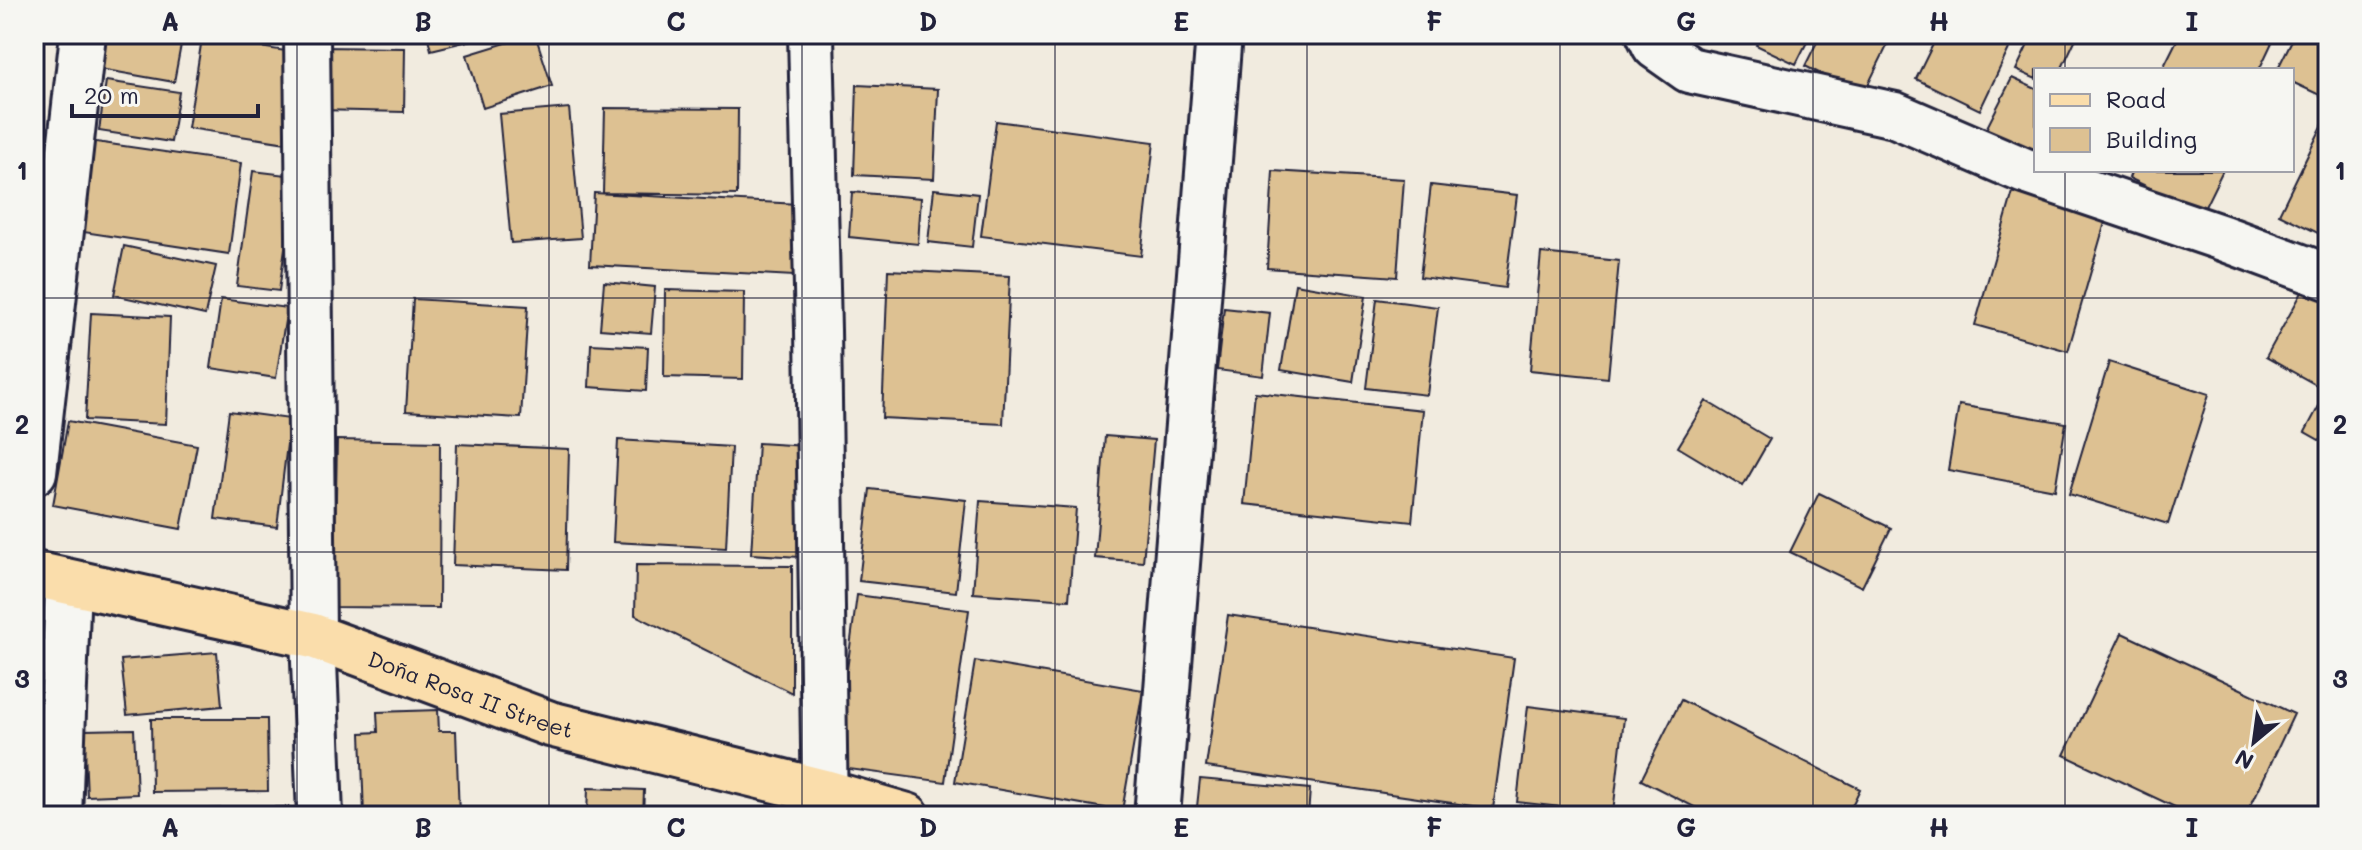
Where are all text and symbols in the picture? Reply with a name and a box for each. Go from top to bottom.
text: A [161,4,179,38]
text: B [414,4,432,38]
text: C [666,4,686,38]
text: D [919,4,937,38]
text: E [1173,4,1189,38]
text: F [1426,4,1442,38]
text: G [1676,4,1696,38]
text: H [1929,4,1949,38]
text: I [2185,4,2199,38]
scale bar [72,68,258,118]
legend [2034,68,2294,172]
text: 20 m [84,79,139,110]
text: Road [2106,83,2166,114]
text: Building [2106,123,2197,154]
text: 1 [16,153,28,187]
text: 1 [2334,153,2346,187]
text: 2 [15,407,29,441]
text: 2 [2333,407,2347,441]
street label: Doña Rosa II Street [364,643,576,744]
text: 3 [14,661,30,695]
text: 3 [2332,661,2348,695]
north arrow [2214,702,2294,782]
text: N [2230,743,2258,777]
text: A [161,810,179,844]
text: B [414,810,432,844]
text: C [666,810,686,844]
text: D [919,810,937,844]
text: E [1173,810,1189,844]
text: F [1426,810,1442,844]
text: G [1676,810,1696,844]
text: H [1929,810,1949,844]
text: I [2185,810,2199,844]

